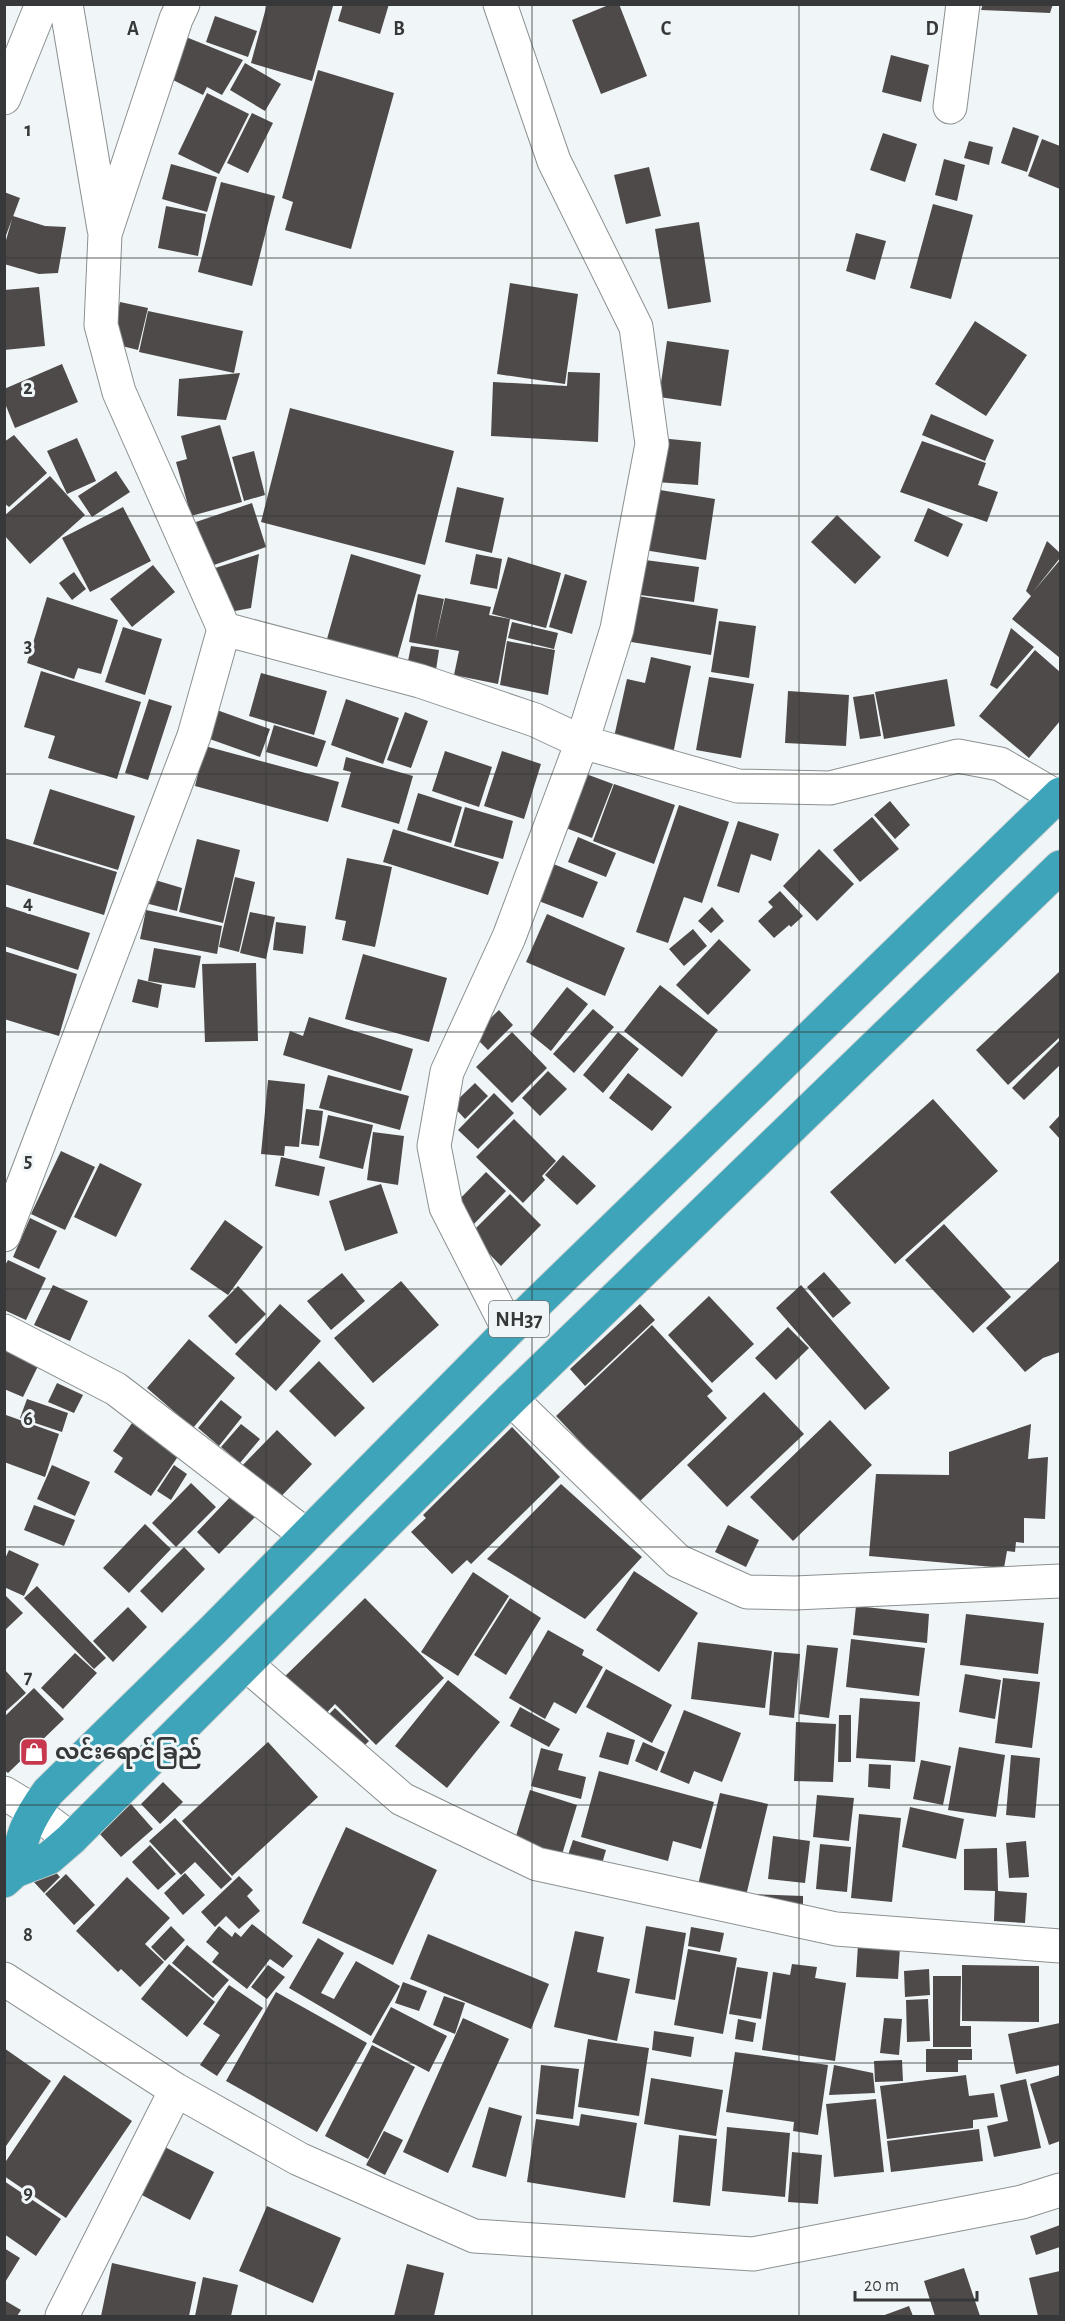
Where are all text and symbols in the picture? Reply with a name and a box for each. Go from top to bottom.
text: A [127,19,139,39]
text: B [393,19,405,39]
text: C [661,19,672,39]
text: D [925,19,939,39]
text: 1 [24,120,32,140]
text: 2 [23,378,33,398]
text: 3 [24,636,32,656]
text: 4 [23,893,33,913]
text: 5 [24,1151,32,1171]
road number: NH37 [489,1301,549,1337]
text: 6 [23,1409,33,1429]
text: 7 [24,1667,33,1687]
shop icon: လင်းရောင်ခြည် [18,1736,50,1768]
place label: လင်းရောင်ခြည် [55,1736,202,1769]
text: 8 [23,1925,33,1945]
text: 9 [23,2183,33,2203]
scale bar [855,2264,976,2302]
text: 20 m [864,2277,899,2295]

